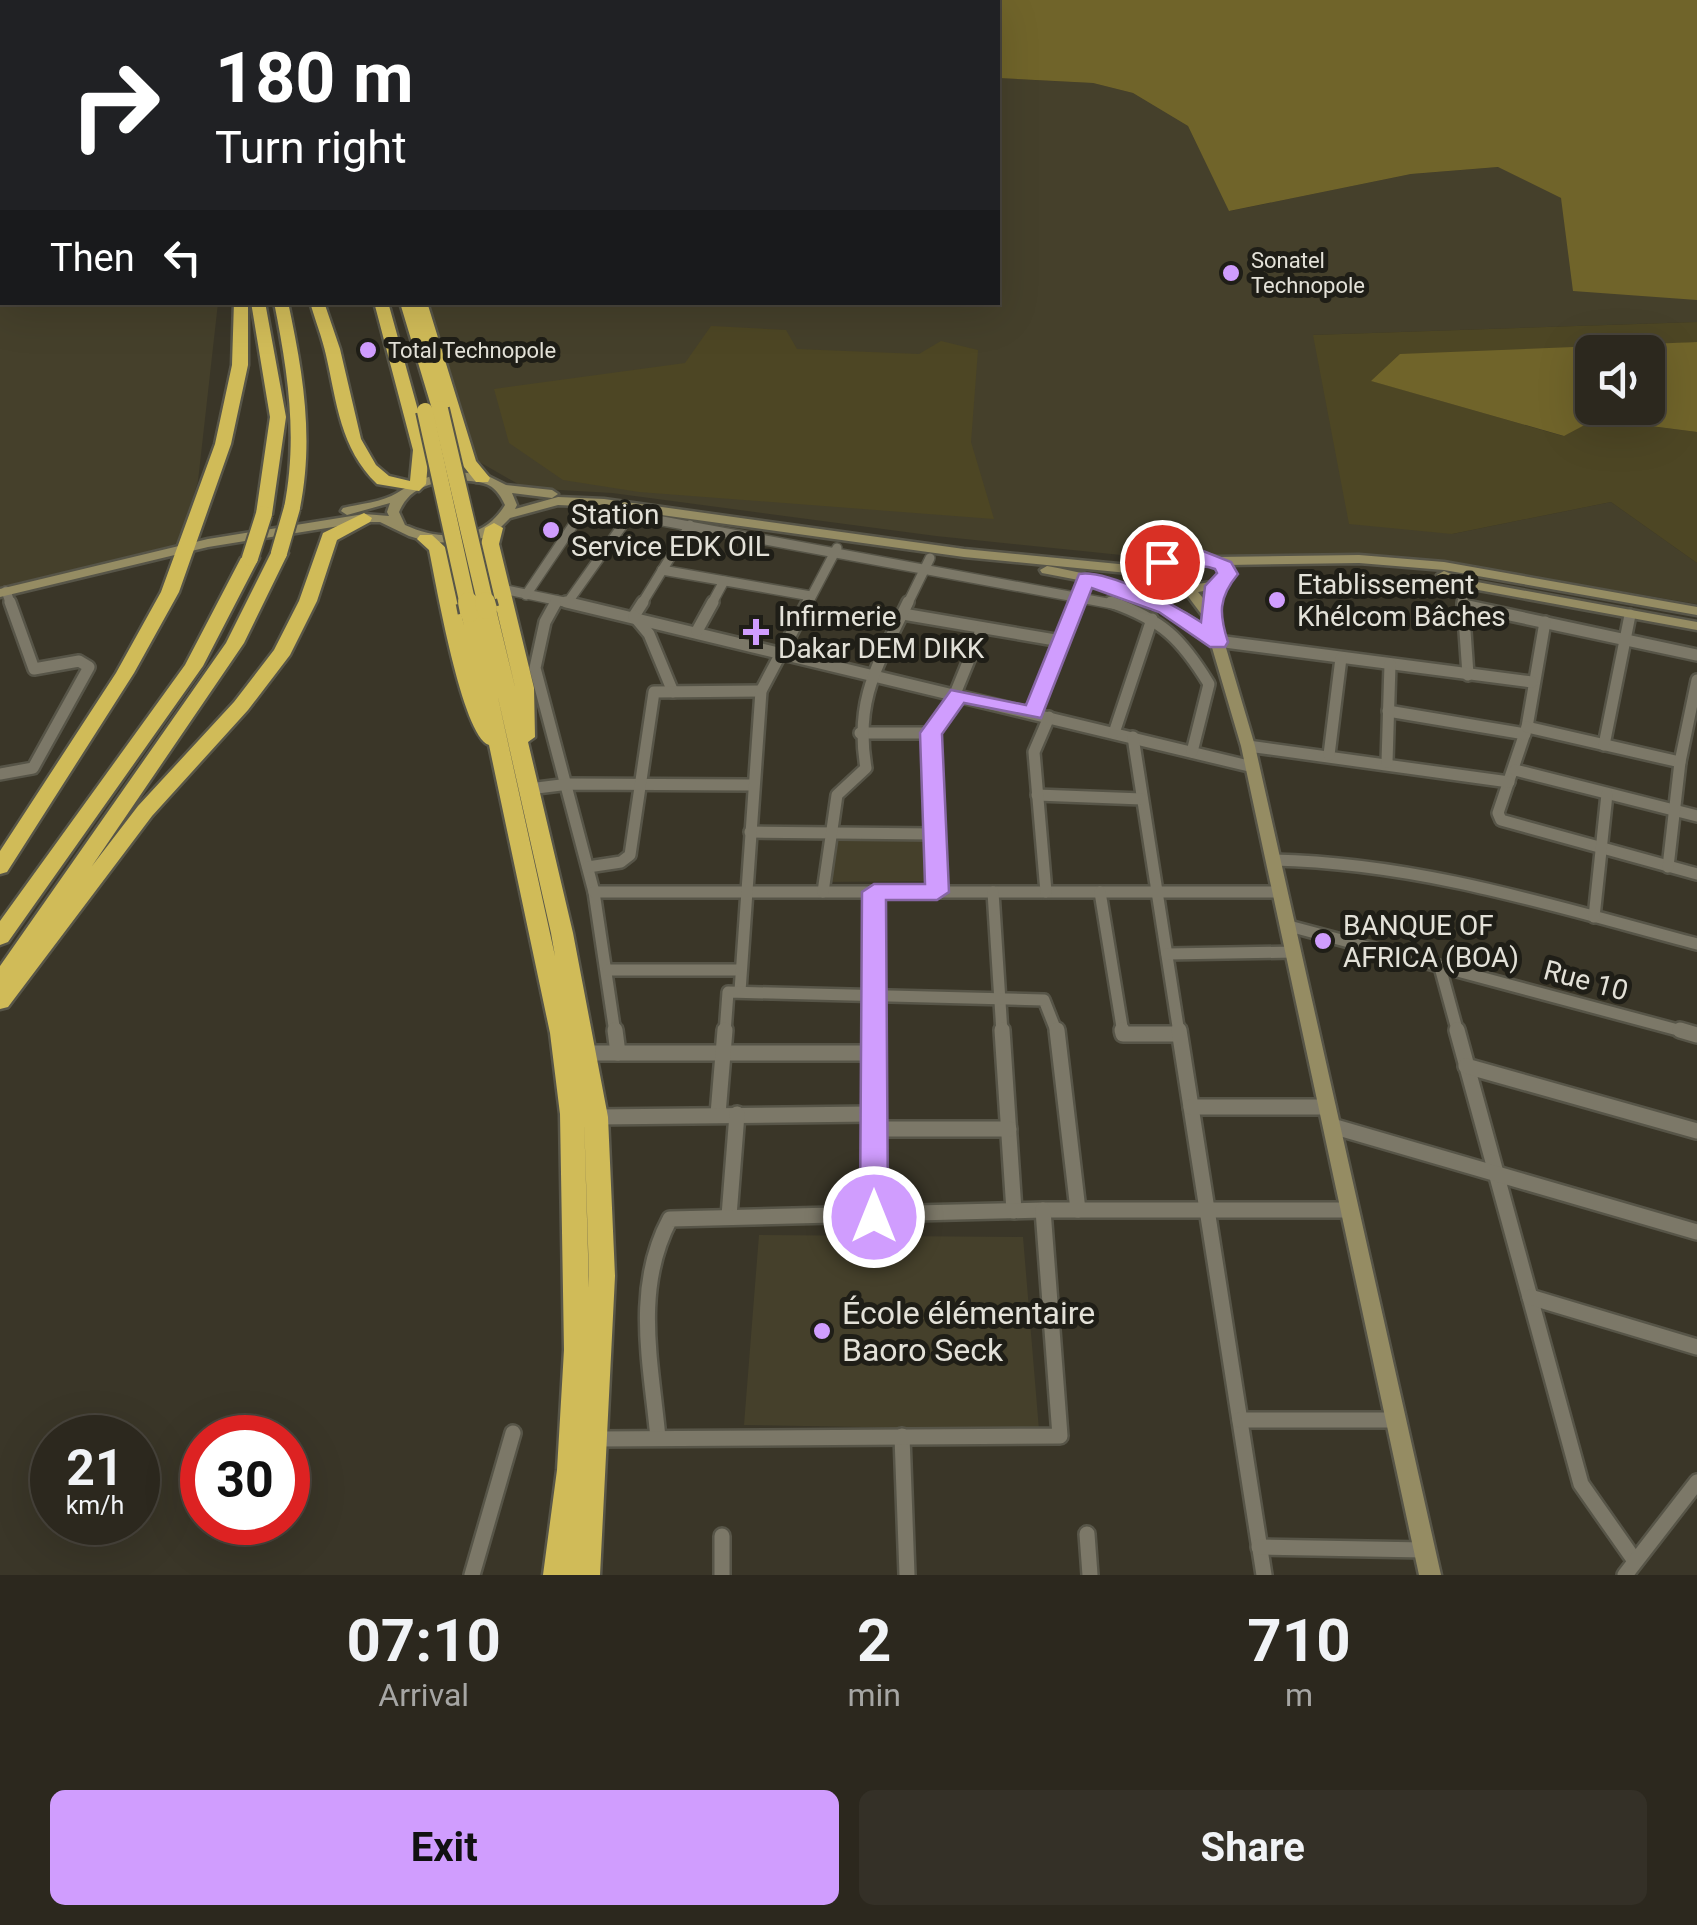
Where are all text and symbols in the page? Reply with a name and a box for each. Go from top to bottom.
text: 180 m [215,37,414,119]
icon: right [50,40,180,170]
text: Turn right [215,121,407,174]
icon: left [155,230,210,285]
text: Then [50,236,135,280]
place label: Sonatel Technopole [1251,248,1365,298]
marker: Sonatel Technopole [1220,262,1242,284]
map controls [1575,335,1665,425]
button: sound [1575,335,1665,425]
place label: Total Technopole [388,338,556,363]
marker: Total Technopole [357,339,379,361]
place label: Station Service EDK OIL [571,498,770,563]
marker: Station Service EDK OIL [540,519,562,541]
pin [1120,520,1205,605]
icon: arrive [1135,535,1190,590]
place label: Etablissement Khélcom Bâches [1297,568,1506,633]
marker: Etablissement Khélcom Bâches [1266,589,1288,611]
place label: Infirmerie Dakar DEM DIKK [778,600,985,665]
marker: Infirmerie Dakar DEM DIKK [743,619,769,645]
place label: BANQUE OF AFRICA (BOA) [1343,909,1519,974]
marker: BANQUE OF AFRICA (BOA) [1312,930,1334,952]
street label: Rue 10 [1540,953,1632,1008]
position arrow [822,1165,926,1269]
place label: École élémentaire Baoro Seck [842,1294,1095,1369]
marker: École élémentaire Baoro Seck [811,1320,833,1342]
speed limit sign: 30 [180,1415,310,1545]
text: 21 [66,1439,124,1497]
text: km/h [66,1491,124,1520]
text: 07:10 [346,1605,501,1676]
text: 2 [857,1605,891,1676]
text: 710 [1247,1605,1351,1676]
text: Arrival [378,1676,469,1714]
text: min [847,1676,901,1714]
text: m [1285,1676,1313,1714]
button: Exit [50,1790,839,1905]
button: Share [859,1790,1647,1905]

